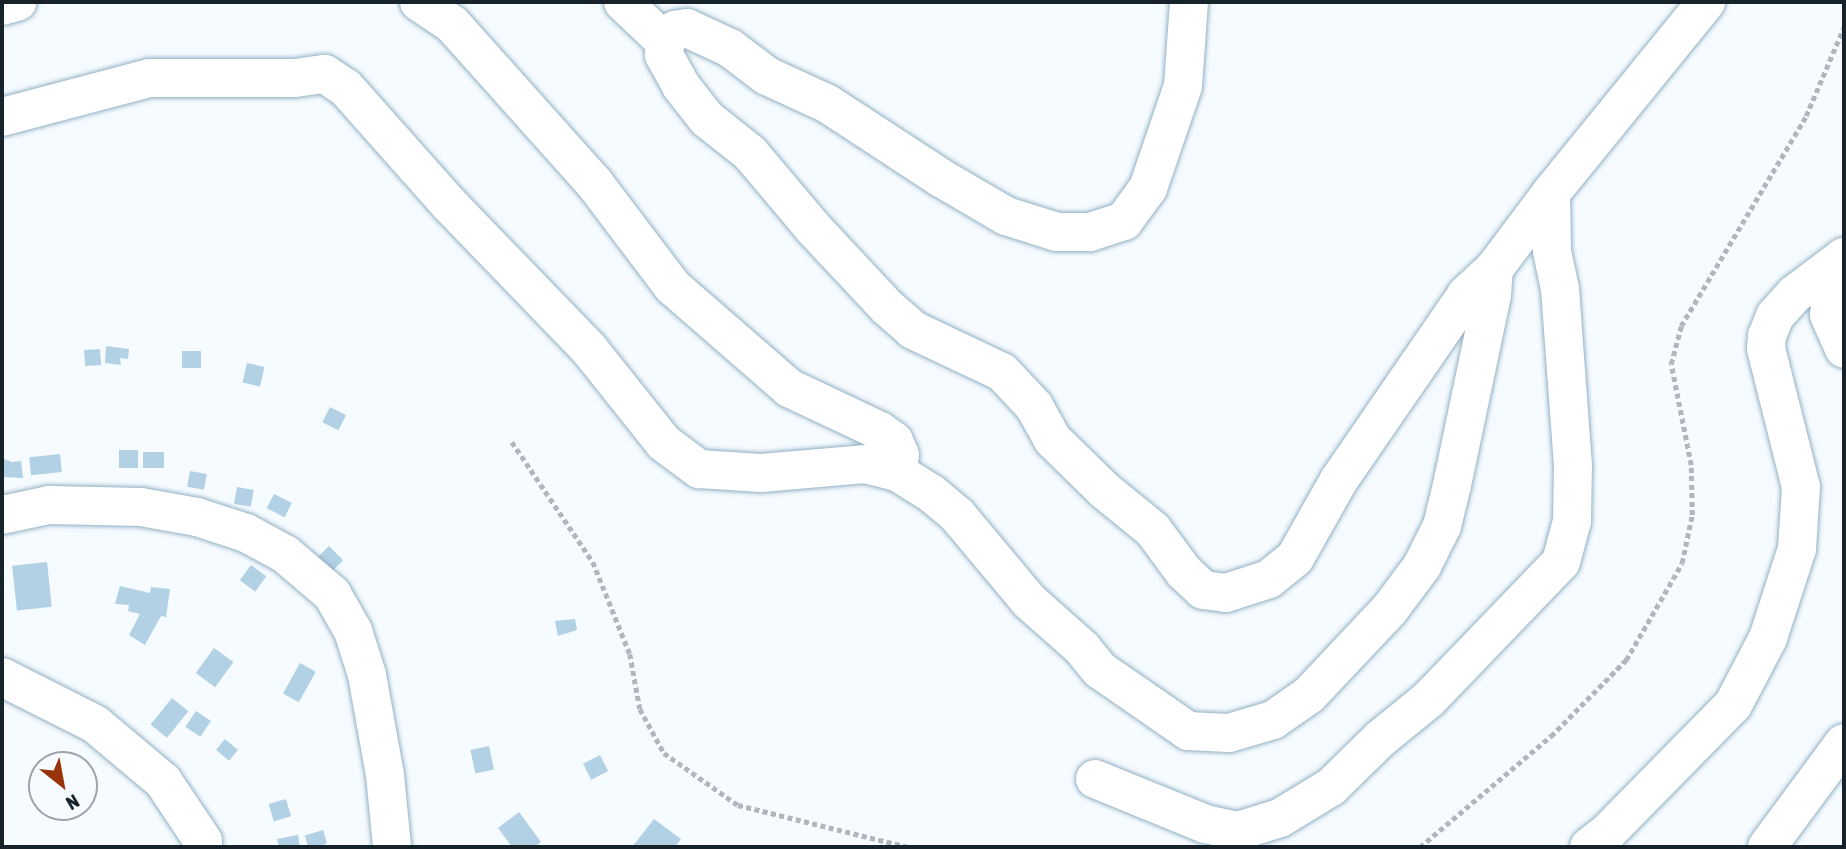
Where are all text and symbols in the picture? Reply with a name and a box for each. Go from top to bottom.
north arrow [28,751,98,821]
text: N [62,790,83,815]

